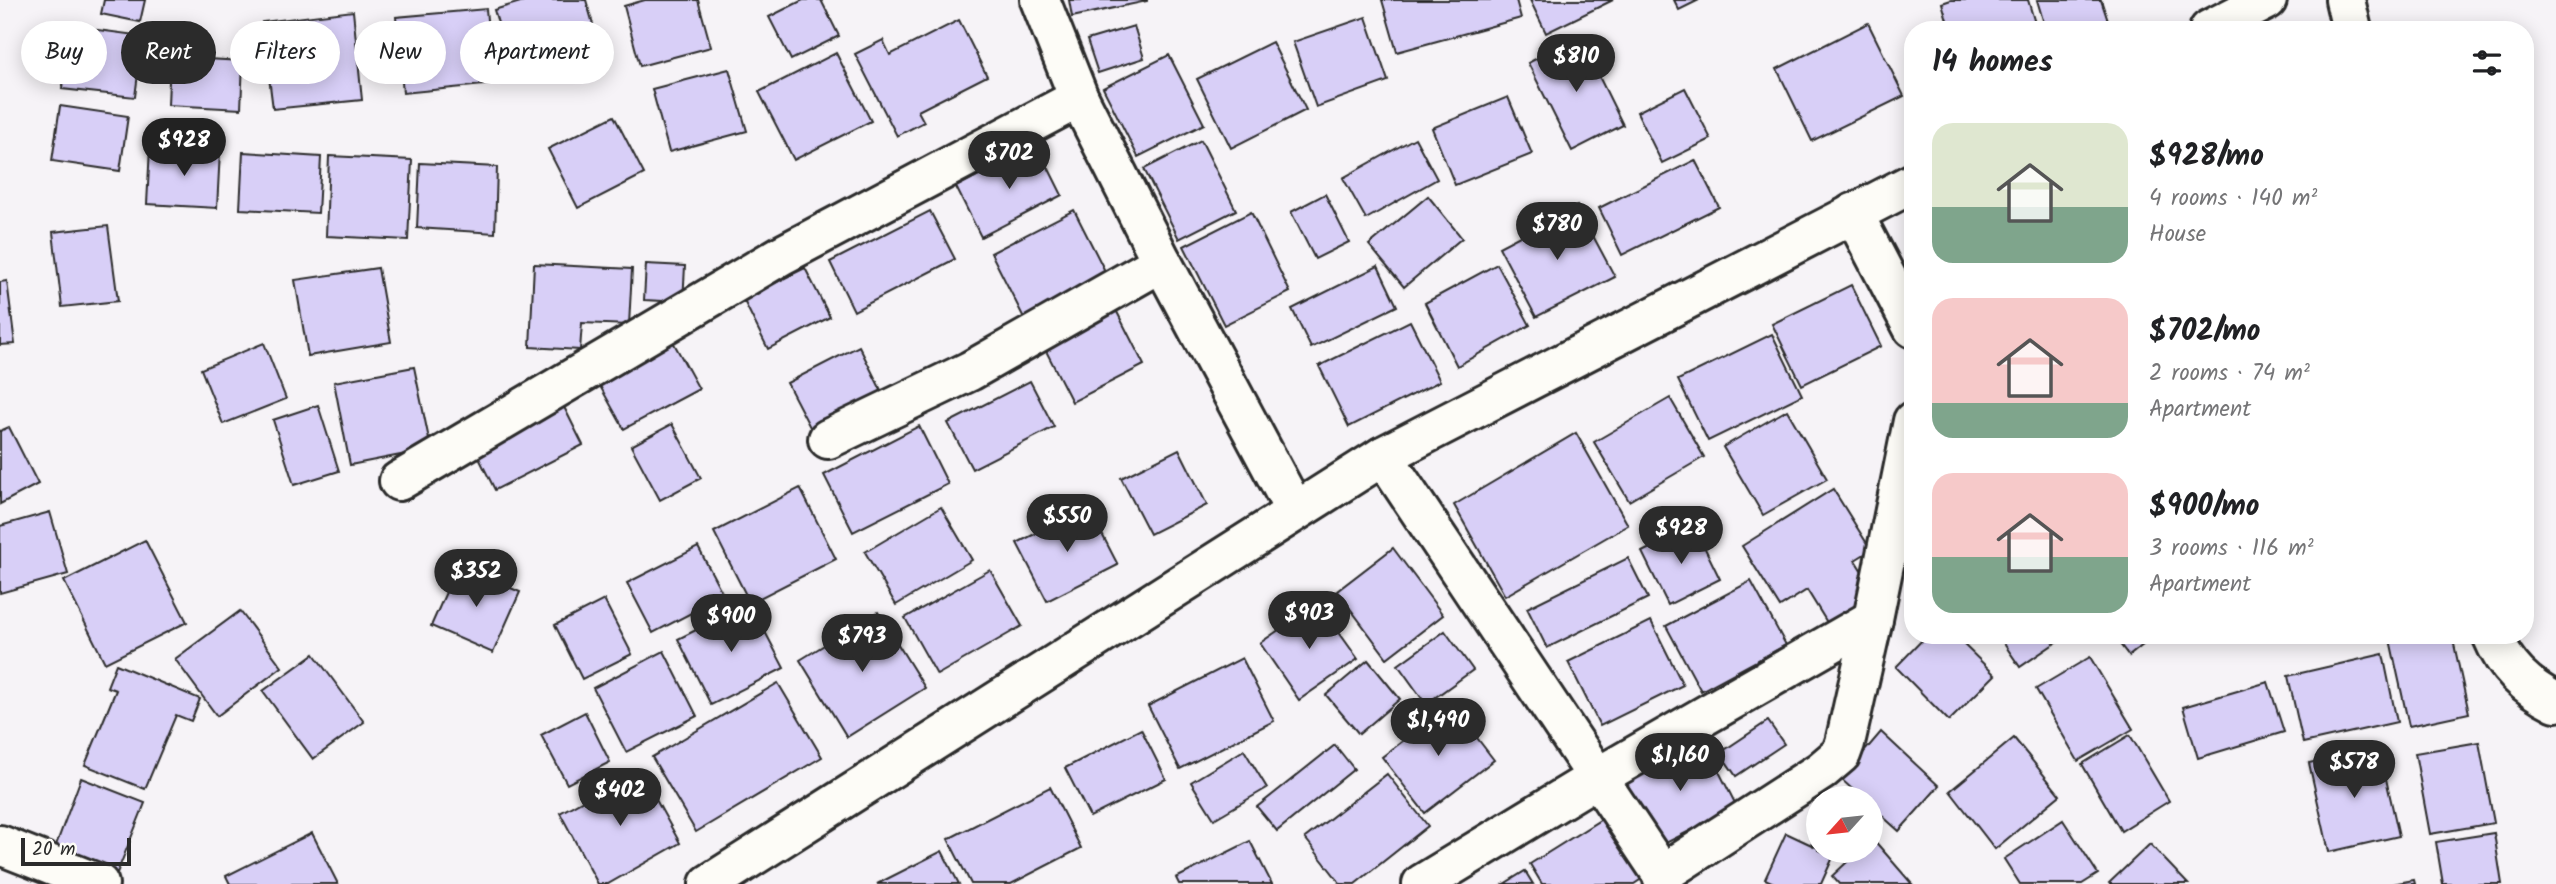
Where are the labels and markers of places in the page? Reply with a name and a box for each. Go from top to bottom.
pin: $810 [1535,34,1617,94]
pin: $928 [143,118,225,178]
pin: $702 [968,132,1050,191]
pin: $780 [1516,202,1598,262]
pin: $550 [1026,494,1108,554]
pin: $928 [1640,506,1722,566]
pin: $352 [435,550,517,609]
pin: $903 [1268,592,1350,651]
pin: $900 [690,594,772,654]
pin: $793 [821,614,903,674]
pin: $1,490 [1381,698,1495,758]
pin: $1,160 [1623,734,1737,793]
pin: $578 [2313,740,2395,800]
pin: $402 [579,768,661,828]

